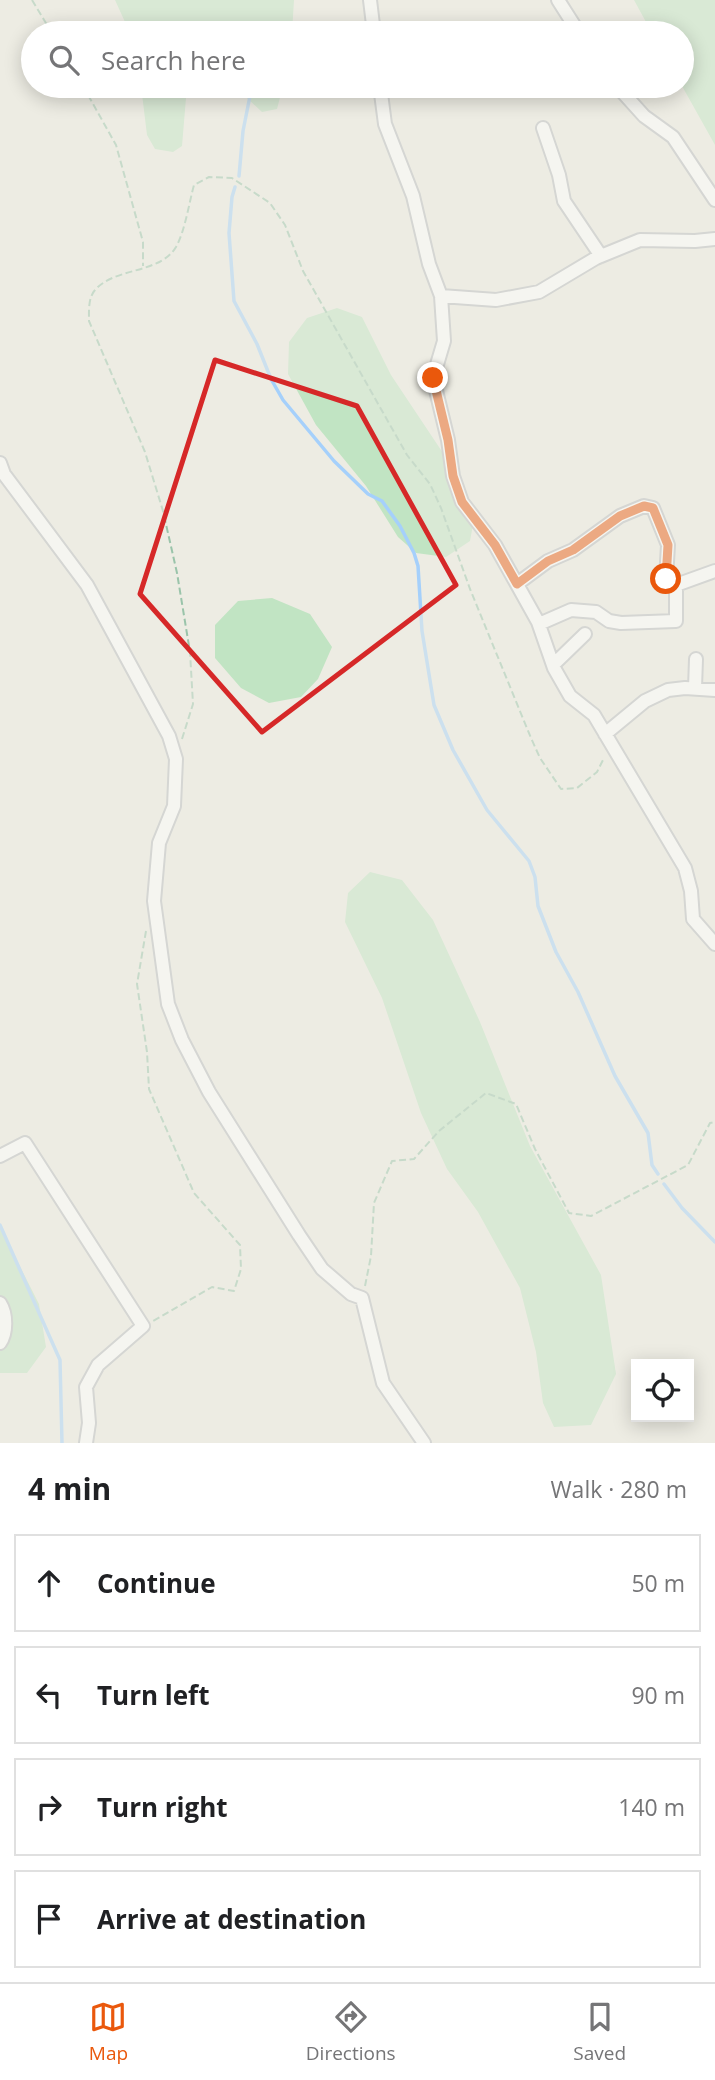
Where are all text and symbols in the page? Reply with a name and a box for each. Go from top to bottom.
search box [21,21,694,98]
icon: search [45,41,83,79]
text: Search here [101,42,246,78]
route end [417,362,448,393]
route start [650,563,681,594]
map controls [631,1359,694,1422]
button: locate [631,1359,694,1422]
text: 4 min [28,1468,111,1509]
text: Walk · 280 m [550,1473,687,1505]
icon: ahead [30,1564,68,1602]
text: Continue [97,1565,216,1601]
text: 50 m [631,1567,685,1599]
icon: left [30,1676,68,1714]
text: Turn left [97,1677,209,1713]
text: 90 m [631,1679,685,1711]
icon: right [30,1788,68,1826]
text: Turn right [97,1789,228,1825]
text: 140 m [618,1791,685,1823]
icon: arrive [30,1900,68,1938]
text: Arrive at destination [97,1901,366,1937]
tab: Map [89,1998,128,2066]
tab: Directions [306,1998,396,2066]
tab: Saved [573,1998,626,2066]

